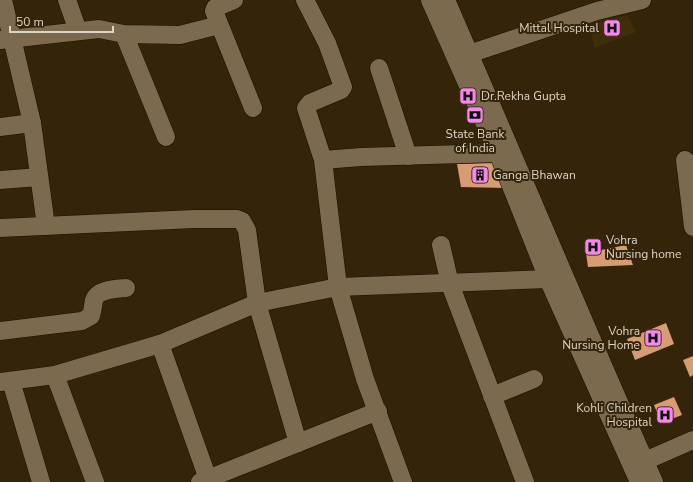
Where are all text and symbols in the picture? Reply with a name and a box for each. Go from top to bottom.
scale bar [10,8,113,34]
text: 50 m [16,14,44,30]
hospital icon: Mittal Hospital [602,18,622,38]
place label: Mittal Hospital [519,20,599,36]
hospital icon: Dr.Rekha Gupta [458,86,478,106]
place label: Dr.Rekha Gupta [481,88,566,104]
bank icon: State Bank of India [465,105,485,125]
place label: State Bank of India [446,126,505,156]
building icon: Ganga Bhawan [470,165,490,185]
place label: Ganga Bhawan [493,167,576,183]
place label: Vohra Nursing home [605,232,681,262]
hospital icon: Vohra Nursing home [583,237,603,257]
place label: Vohra Nursing Home [562,323,640,353]
hospital icon: Vohra Nursing Home [643,328,663,348]
place label: Kohli Children Hospital [576,400,652,430]
hospital icon: Kohli Children Hospital [655,405,675,425]

